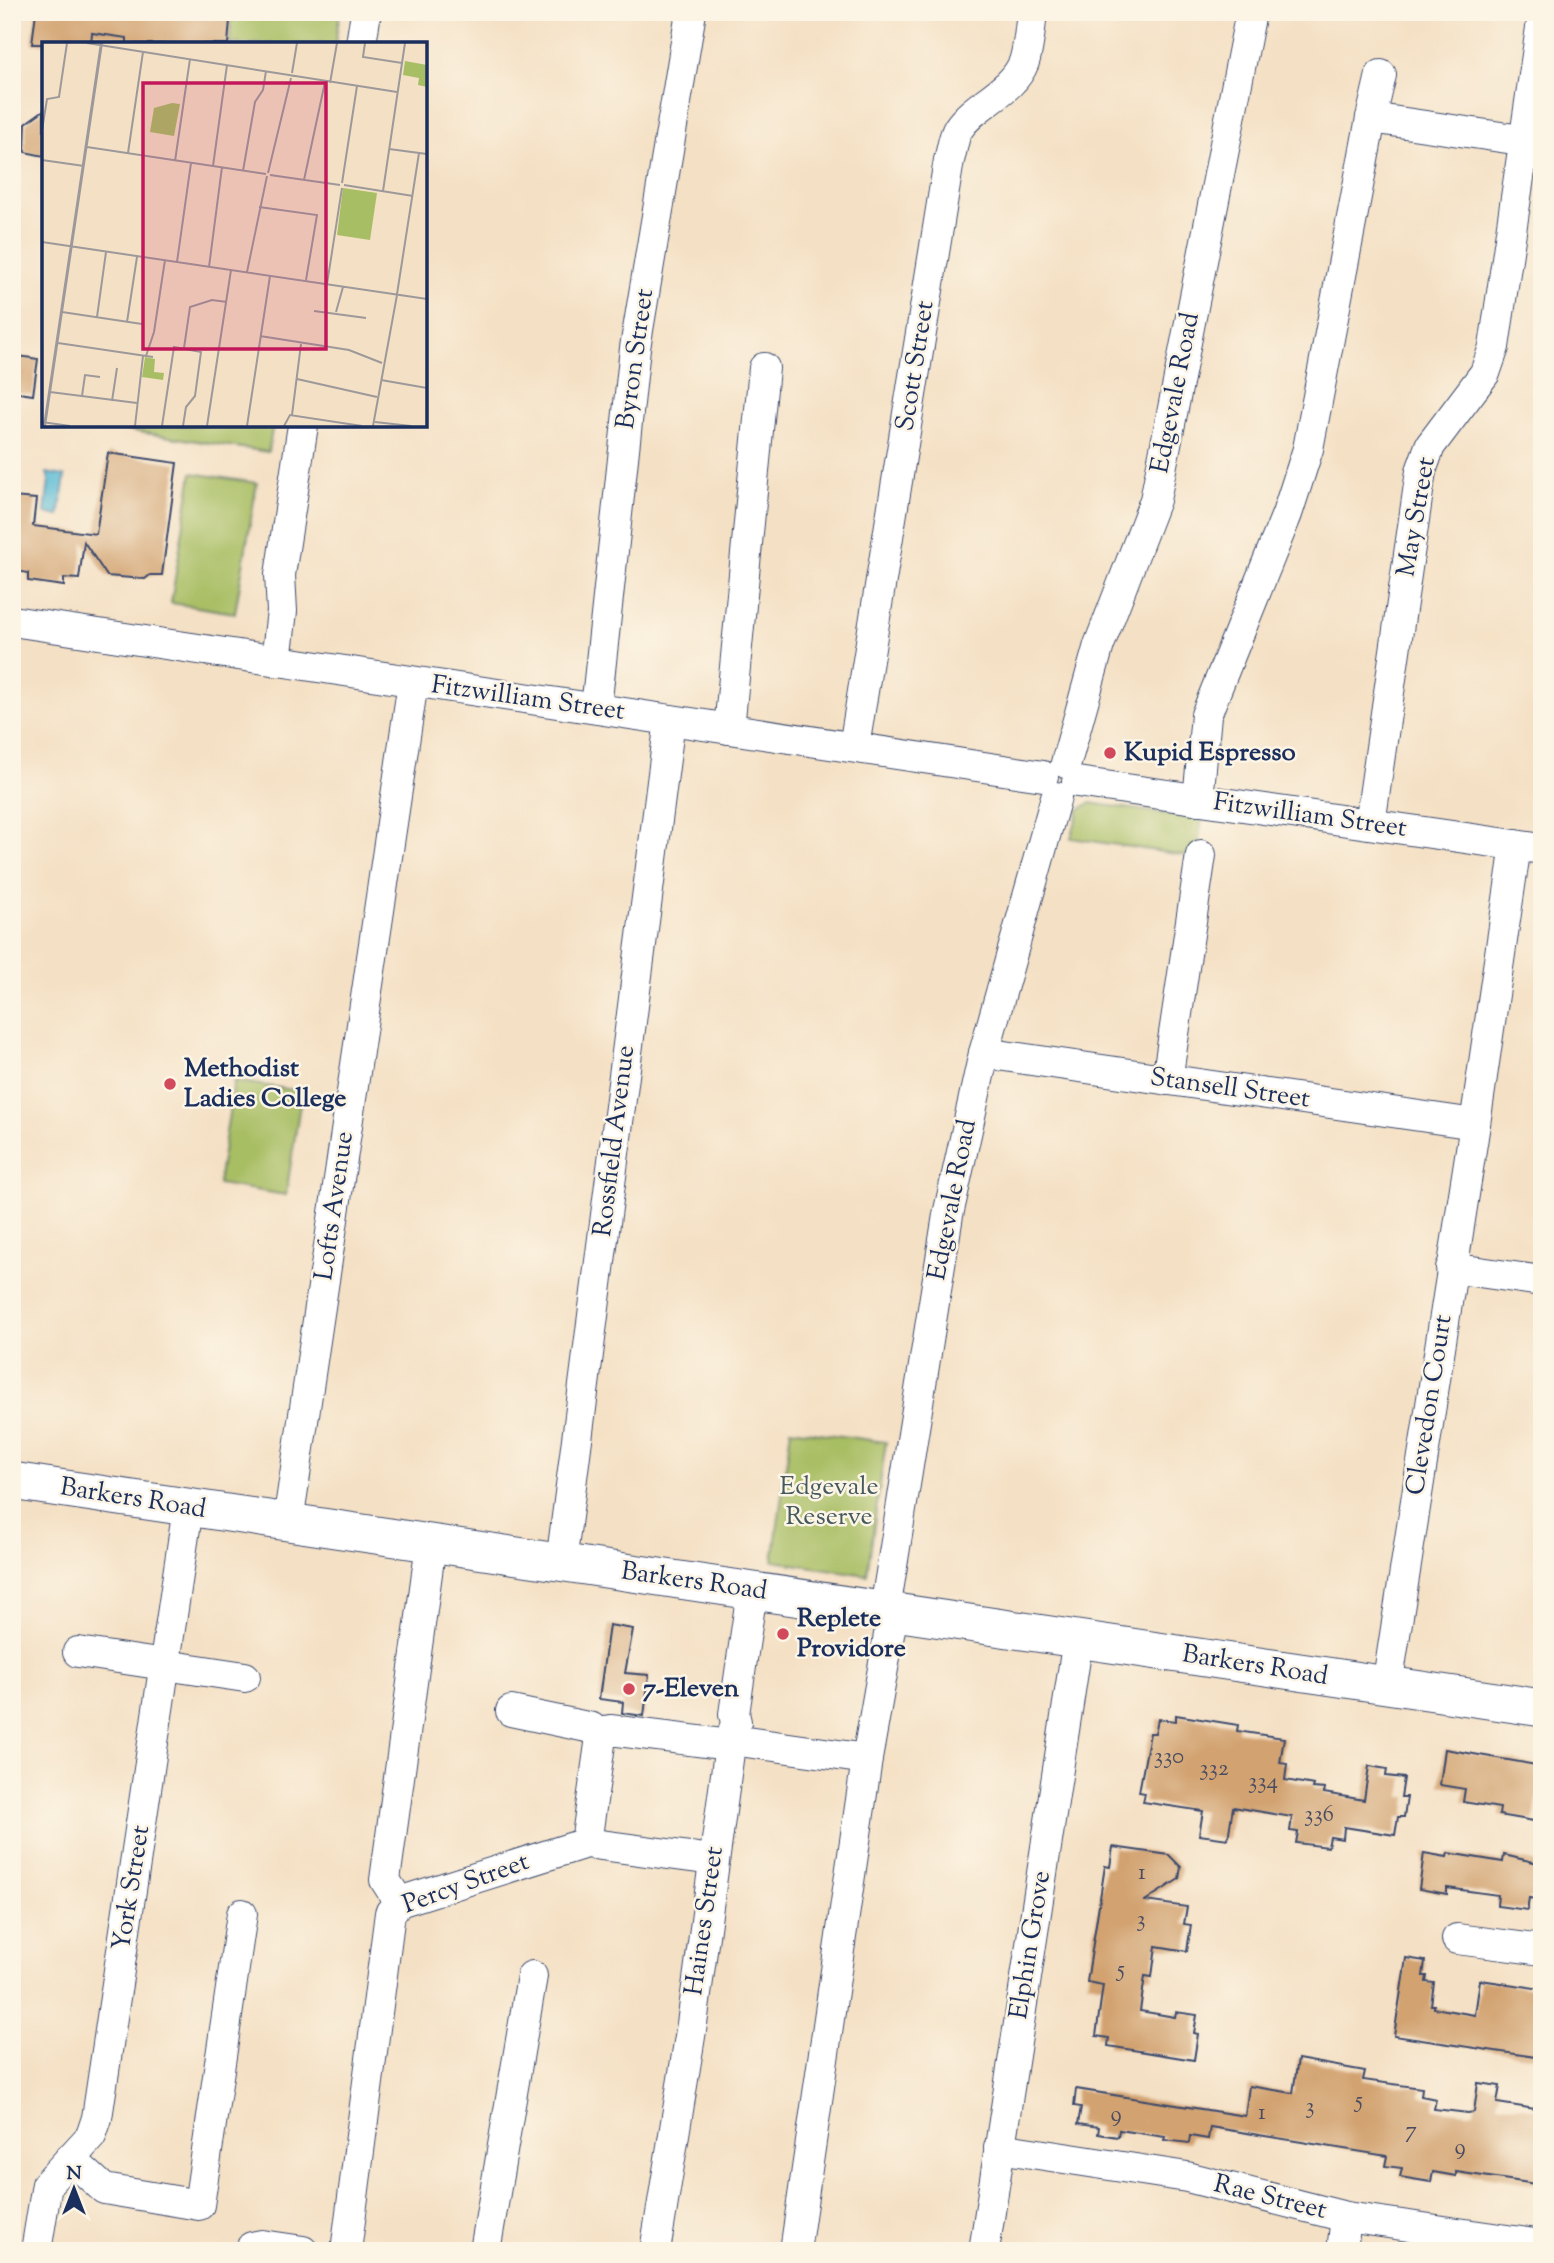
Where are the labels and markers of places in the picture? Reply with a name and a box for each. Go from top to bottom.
place label: Kupid Espresso [1124,735,1296,772]
marker: Kupid Espresso [1102,745,1118,761]
place label: Methodist Ladies College [184,1051,346,1118]
marker: Methodist Ladies College [162,1076,178,1092]
place label: Replete Providore [797,1601,906,1668]
marker: Replete Providore [775,1626,791,1642]
place label: 7-Eleven [643,1671,740,1708]
marker: 7-Eleven [621,1681,637,1697]

